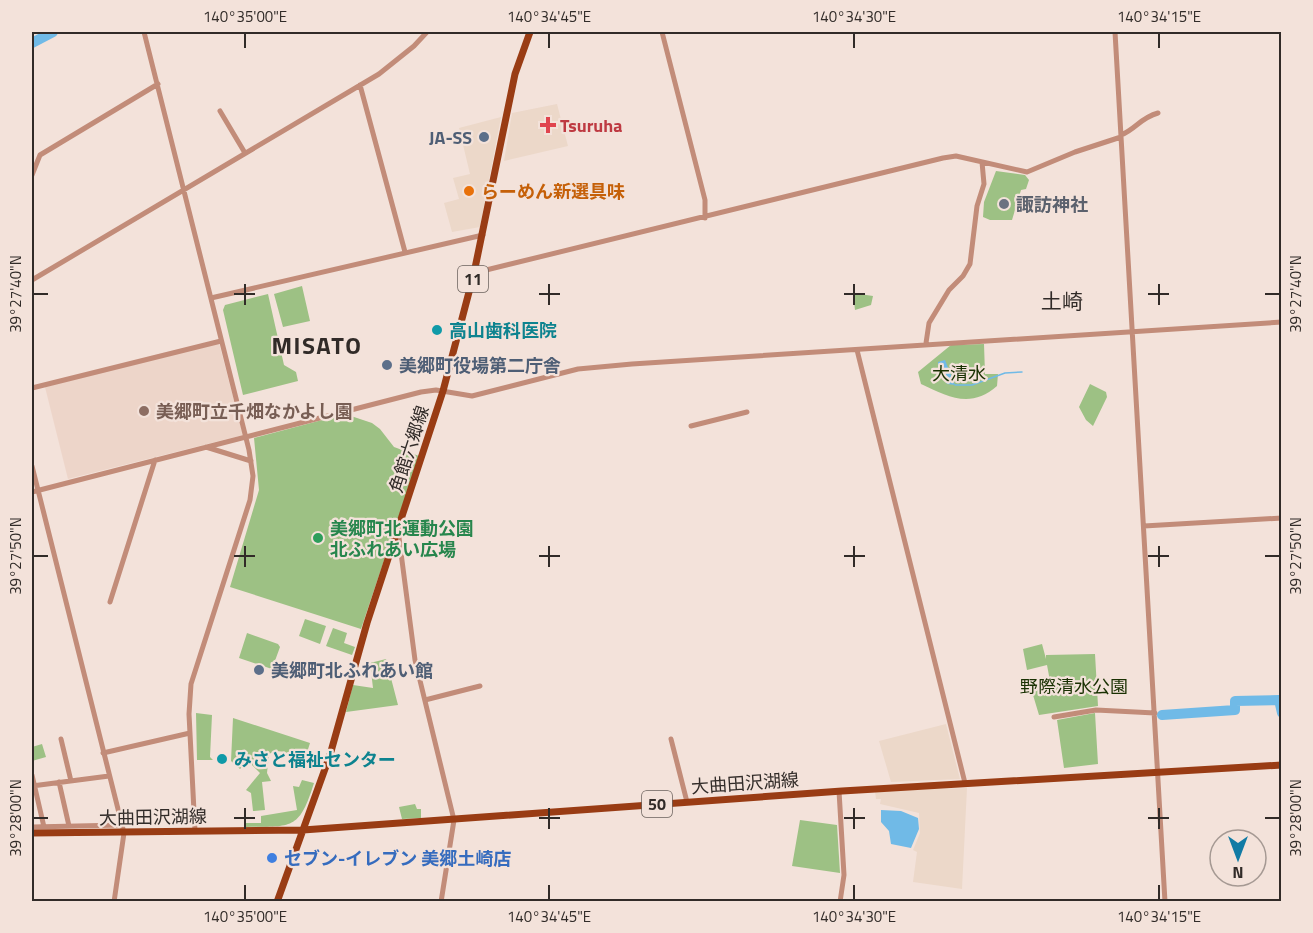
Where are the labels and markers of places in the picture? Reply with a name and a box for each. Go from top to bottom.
place label: Tsuruha [560,112,622,139]
marker: Tsuruha [541,118,555,132]
place label: JA-SS [429,124,472,151]
marker: JA-SS [477,130,491,144]
place label: らーめん新選具味 [481,178,625,205]
marker: らーめん新選具味 [462,184,476,198]
place label: 諏訪神社 [1016,191,1088,218]
marker: 諏訪神社 [997,197,1011,211]
place label: 高山歯科医院 [449,317,557,344]
marker: 高山歯科医院 [430,323,444,337]
place label: 美郷町役場第二庁舎 [399,352,561,379]
marker: 美郷町役場第二庁舎 [380,358,394,372]
place label: 美郷町立千畑なかよし園 [156,398,353,425]
marker: 美郷町立千畑なかよし園 [137,404,151,418]
place label: 美郷町北運動公園 北ふれあい広場 [330,515,474,563]
marker: 美郷町北運動公園 北ふれあい広場 [311,531,325,545]
place label: 美郷町北ふれあい館 [271,657,433,684]
marker: 美郷町北ふれあい館 [252,663,266,677]
place label: みさと福祉センター [234,746,396,773]
marker: みさと福祉センター [215,752,229,766]
place label: セブン-イレブン 美郷土崎店 [284,845,511,872]
marker: セブン-イレブン 美郷土崎店 [265,851,279,865]

